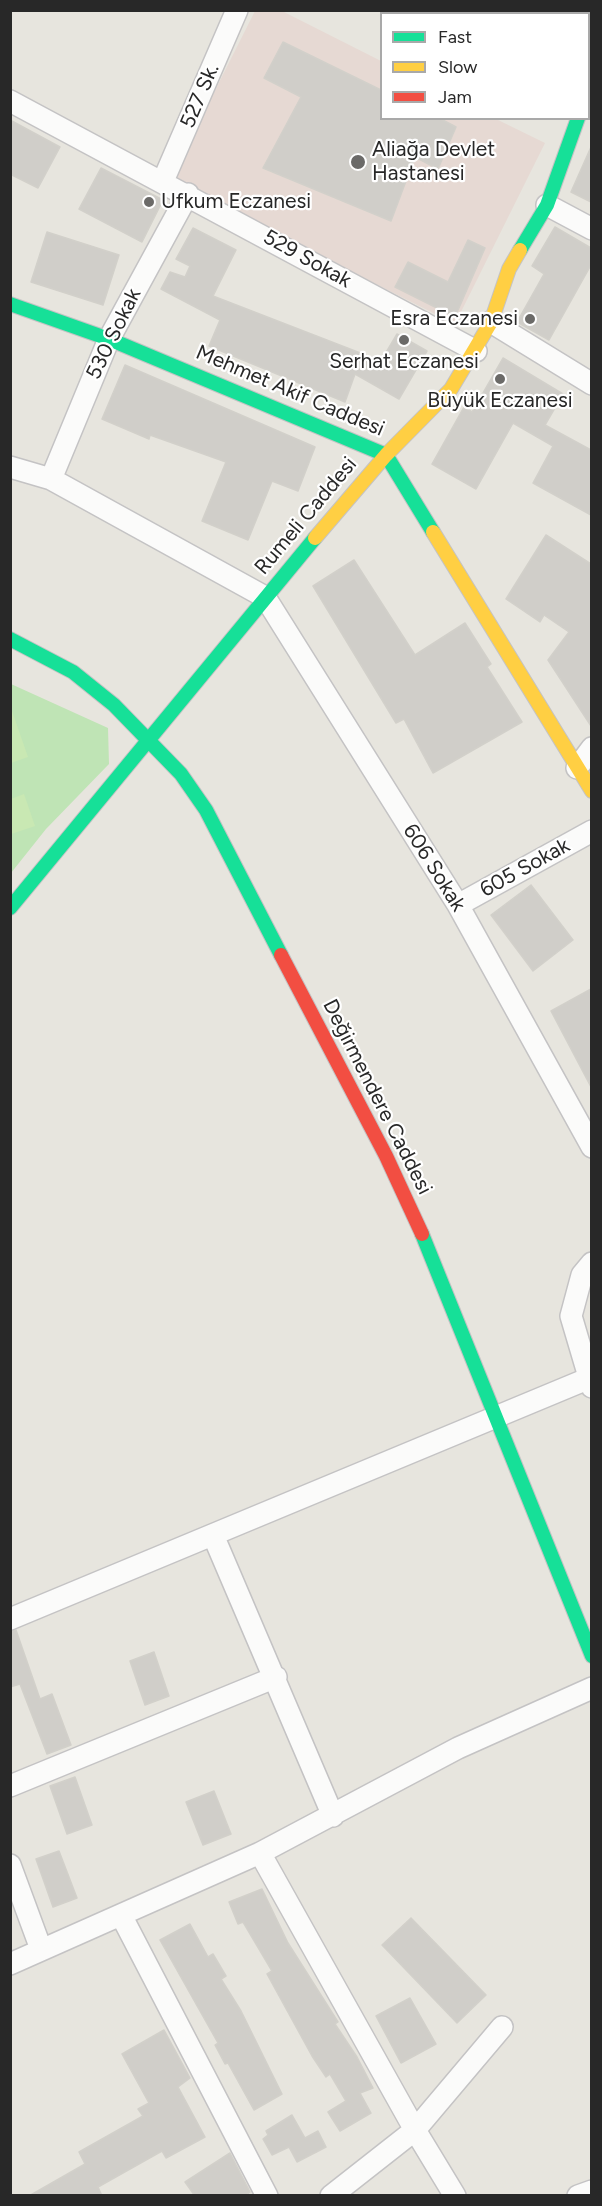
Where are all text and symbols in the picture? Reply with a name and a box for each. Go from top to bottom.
legend [380,12,590,120]
text: Fast [438,26,472,48]
text: Slow [438,56,477,78]
street label: 527 Sk. [175,60,225,132]
text: Jam [438,86,472,108]
place label: Aliağa Devlet Hastanesi [372,137,495,187]
marker: Aliağa Devlet Hastanesi [349,153,367,171]
place label: Ufkum Eczanesi [161,189,311,215]
marker: Ufkum Eczanesi [142,195,156,209]
street label: 529 Sokak [259,225,355,293]
street label: 530 Sokak [81,284,147,384]
place label: Esra Eczanesi [390,306,518,332]
marker: Esra Eczanesi [523,312,537,326]
marker: Serhat Eczanesi [397,333,411,347]
street label: Mehmet Akif Caddesi [192,340,388,442]
place label: Serhat Eczanesi [329,349,479,375]
marker: Büyük Eczanesi [493,372,507,386]
place label: Büyük Eczanesi [427,388,573,414]
street label: Rumeli Caddesi [250,452,362,580]
street label: 606 Sokak [397,820,471,916]
street label: 605 Sokak [476,833,574,903]
street label: Değirmendere Caddesi [317,995,437,1199]

